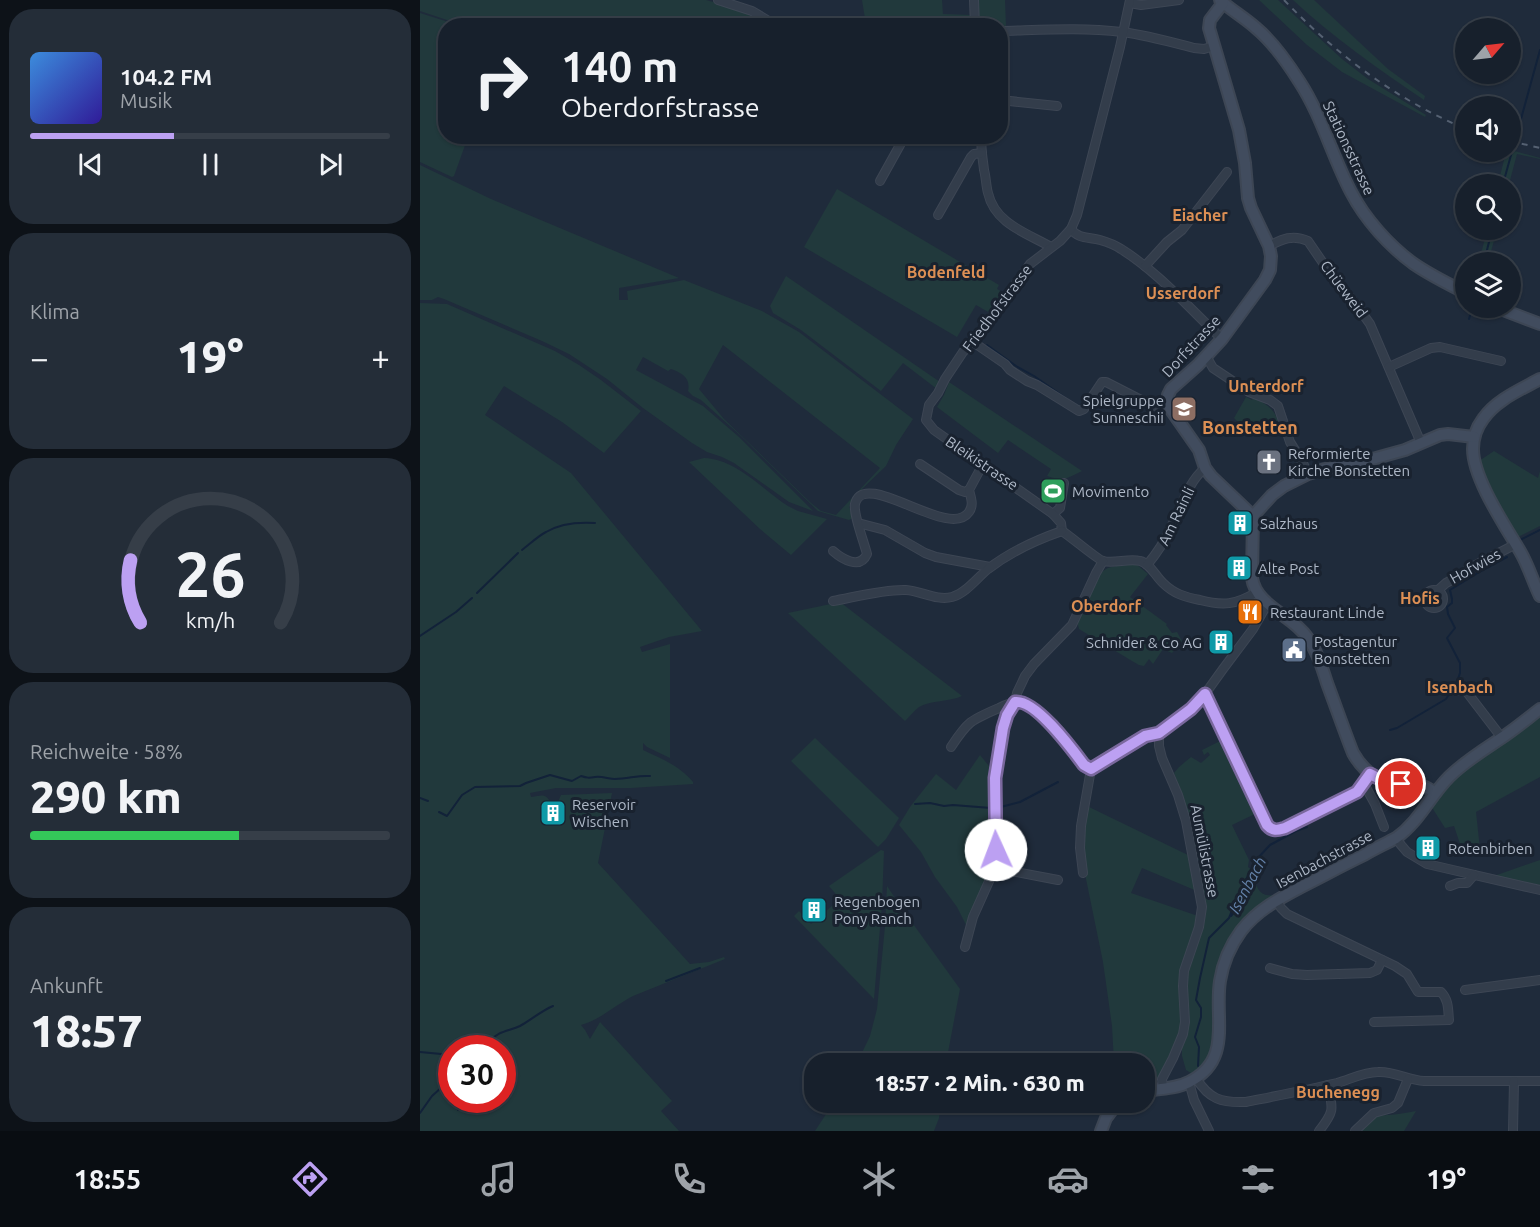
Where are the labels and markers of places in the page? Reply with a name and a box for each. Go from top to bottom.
place label: Spielgruppe Sunneschii [1083,392,1164,426]
school or university icon: Spielgruppe Sunneschii [1169,394,1199,424]
place label: Reformierte Kirche Bonstetten [1288,445,1410,479]
church icon: Reformierte Kirche Bonstetten [1254,447,1284,477]
sports icon: Movimento [1038,476,1068,506]
place label: Movimento [1072,483,1149,500]
building icon: Salzhaus [1225,508,1255,538]
place label: Salzhaus [1260,515,1318,532]
building icon: Alte Post [1224,553,1254,583]
place label: Alte Post [1258,560,1319,577]
restaurant icon: Restaurant Linde [1235,597,1265,627]
place label: Restaurant Linde [1270,604,1384,621]
building icon: Schnider & Co AG [1206,627,1236,657]
place label: Postagentur Bonstetten [1314,633,1398,667]
place label: Schnider & Co AG [1086,634,1202,651]
public building icon: Postagentur Bonstetten [1279,635,1309,665]
pin [1375,758,1426,809]
place label: Reservoir Wischen [572,796,636,830]
building icon: Reservoir Wischen [538,798,568,828]
building icon: Rotenbirben [1413,833,1443,863]
place label: Rotenbirben [1448,840,1533,857]
place label: Regenbogen Pony Ranch [834,893,920,927]
building icon: Regenbogen Pony Ranch [799,895,829,925]

